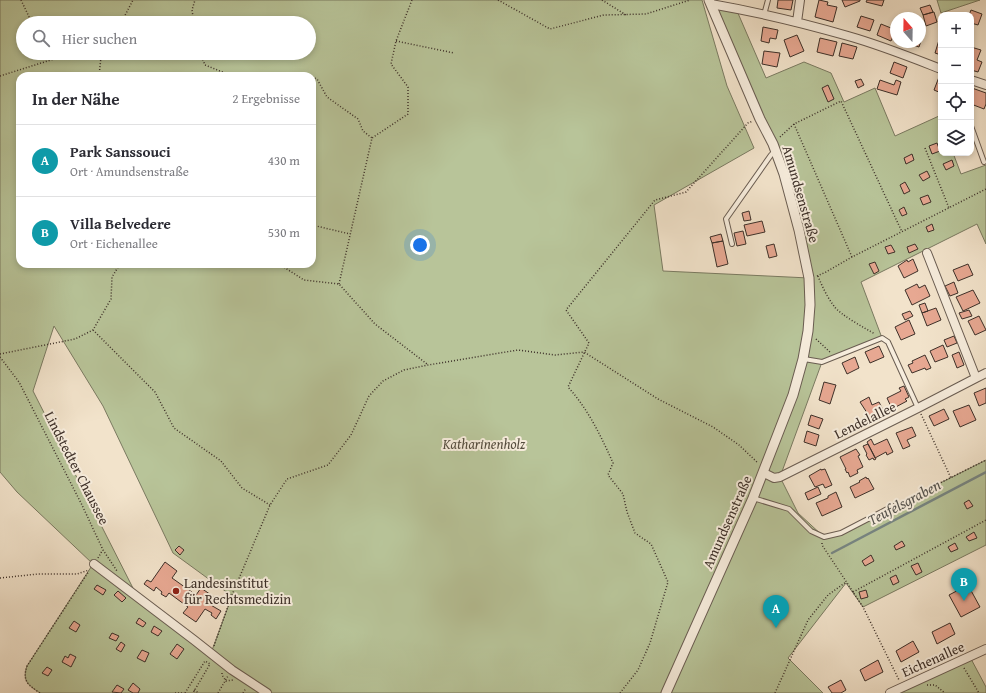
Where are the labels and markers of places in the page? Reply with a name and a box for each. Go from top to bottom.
pin: B [951,568,977,601]
place label: Landesinstitut für Rechtsmedizin [184,573,291,609]
marker: Landesinstitut für Rechtsmedizin [171,586,181,596]
pin: A [763,595,789,628]

